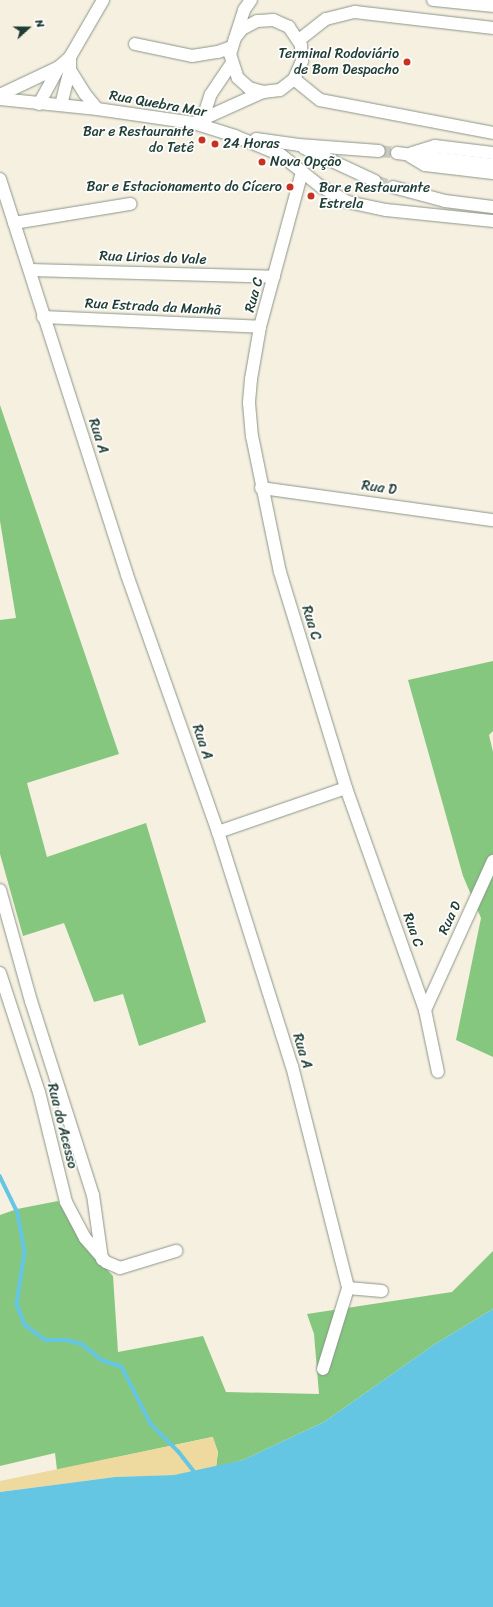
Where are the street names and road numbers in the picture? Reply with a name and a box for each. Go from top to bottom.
street label: Rua Quebra Mar [108,87,208,121]
street label: Rua Lirios do Vale [99,248,207,268]
street label: Rua C [241,276,267,314]
street label: Rua Estrada da Manhã [85,295,221,319]
street label: Rua A [84,416,112,456]
street label: Rua D [360,477,398,499]
street label: Rua C [298,604,324,642]
street label: Rua A [188,722,216,762]
street label: Rua D [435,899,465,937]
street label: Rua C [399,910,427,950]
street label: Rua A [289,1031,315,1071]
street label: Rua do Acesso [43,1082,81,1170]

